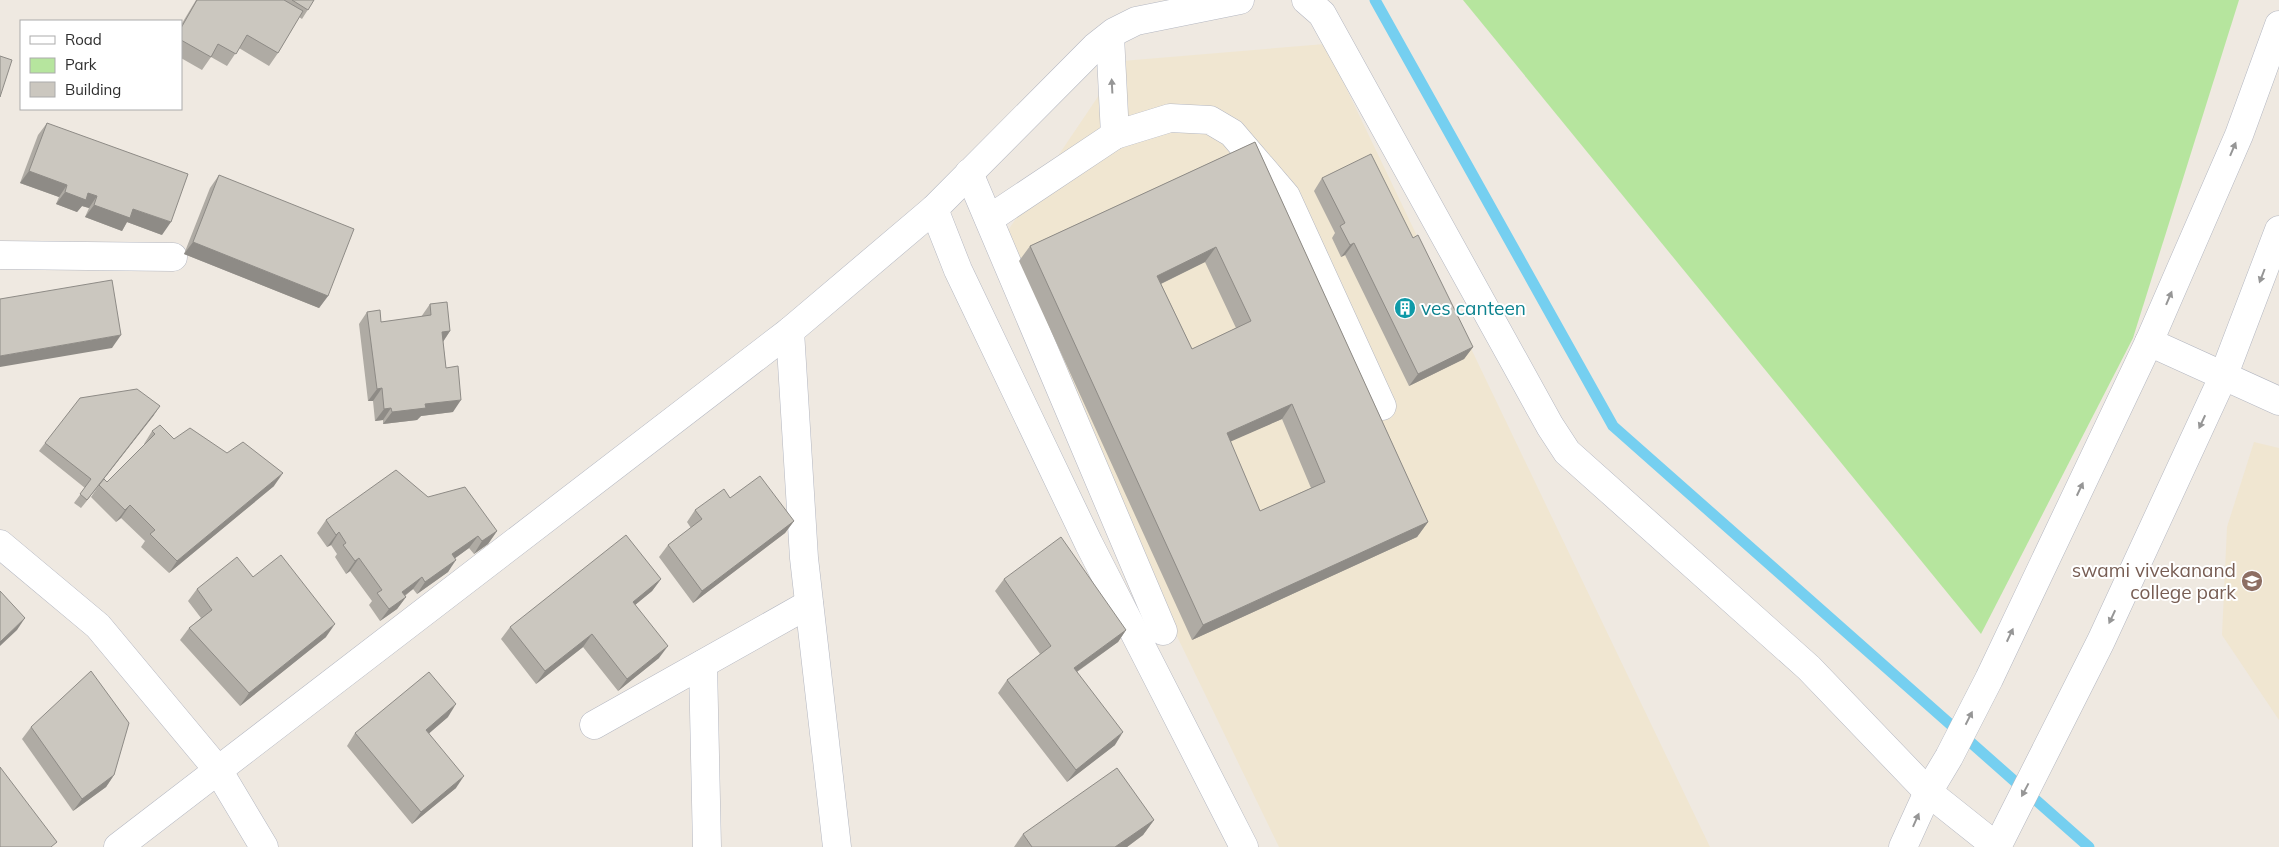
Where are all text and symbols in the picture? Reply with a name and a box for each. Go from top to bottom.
legend [20,20,182,110]
text: Road [65,30,102,49]
text: Park [65,55,97,74]
one-way arrow [1108,78,1116,94]
text: Building [65,80,121,99]
one-way arrow [2230,141,2237,156]
one-way arrow [2257,268,2265,283]
one-way arrow [2165,291,2173,305]
building icon: ves canteen [1393,296,1417,320]
place label: ves canteen [1421,296,1526,320]
one-way arrow [2198,414,2207,429]
one-way arrow [2076,482,2084,496]
place label: swami vivekanand college park [2072,558,2236,604]
school or university icon: swami vivekanand college park [2240,569,2264,593]
one-way arrow [2108,610,2116,624]
one-way arrow [2006,628,2014,642]
one-way arrow [1965,711,1973,726]
one-way arrow [2020,784,2029,797]
one-way arrow [1912,813,1920,827]

